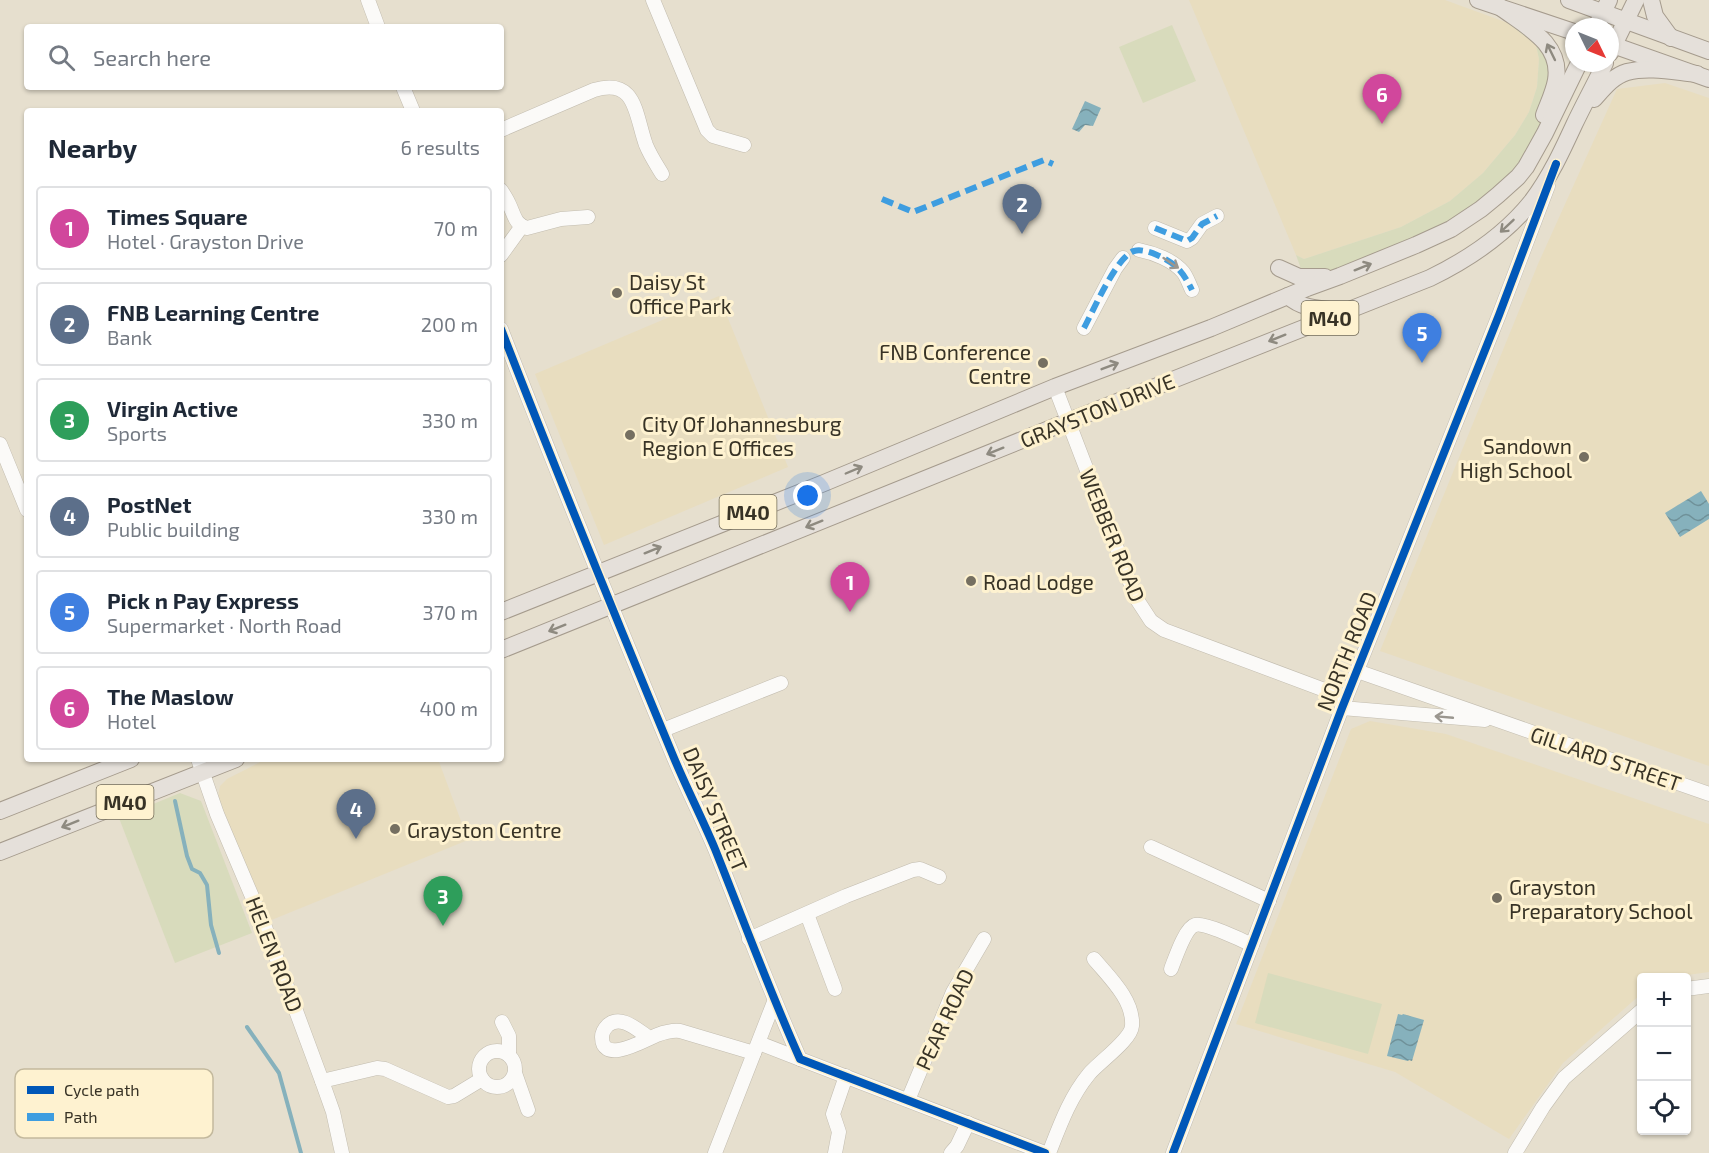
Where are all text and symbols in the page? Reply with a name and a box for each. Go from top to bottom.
north arrow [1565,18,1619,72]
search box [24,24,504,90]
icon: search [45,41,78,74]
text: Search here [93,44,211,70]
one-way arrow [1545,44,1557,61]
pin: 6 [1362,74,1402,124]
text: Nearby [48,132,137,163]
text: 6 results [400,135,480,159]
pin: 2 [1002,184,1042,234]
text: Times Square [107,203,248,229]
text: 1 [65,216,74,240]
text: 70 m [434,216,478,240]
one-way arrow [1500,219,1515,234]
text: Hotel · Grayston Drive [107,229,304,253]
one-way arrow [1162,257,1179,269]
one-way arrow [1353,261,1371,272]
place label: Daisy St Office Park [629,269,732,318]
marker: Daisy St Office Park [610,286,624,300]
text: FNB Learning Centre [107,299,319,325]
road number: M40 [1302,301,1358,335]
text: 2 [64,312,75,336]
text: 200 m [421,312,478,336]
pin: 5 [1402,314,1442,363]
text: Bank [107,325,152,349]
one-way arrow [1268,334,1287,345]
place label: FNB Conference Centre [879,339,1031,388]
marker: FNB Conference Centre [1036,356,1050,370]
one-way arrow [1100,360,1119,371]
street label: GRAYSTON DRIVE [1016,368,1178,452]
text: Virgin Active [107,395,238,421]
text: 3 [64,408,75,432]
text: 330 m [422,408,478,432]
place label: City Of Johannesburg Region E Offices [642,411,842,460]
text: Sports [107,421,167,445]
marker: City Of Johannesburg Region E Offices [623,428,637,442]
place label: Sandown High School [1460,433,1573,482]
one-way arrow [986,446,1005,457]
marker: Sandown High School [1577,450,1591,464]
one-way arrow [845,463,863,474]
street label: WEBBER ROAD [1075,465,1151,605]
your location [793,481,822,510]
text: PostNet [107,491,192,517]
road number: M40 [720,495,777,529]
text: 4 [63,504,76,528]
text: 330 m [422,504,478,528]
text: Public building [107,517,240,541]
one-way arrow [805,519,824,530]
one-way arrow [644,544,662,555]
pin: 1 [830,562,870,612]
place label: Road Lodge [983,569,1094,594]
marker: Road Lodge [964,574,978,588]
text: Pick n Pay Express [107,587,299,613]
street label: NORTH ROAD [1311,588,1381,714]
text: 5 [64,600,75,624]
text: 370 m [423,600,478,624]
text: Supermarket · North Road [107,613,342,637]
one-way arrow [548,623,567,634]
text: The Maslow [107,683,234,709]
text: 6 [64,696,75,720]
text: 400 m [420,696,478,720]
text: Hotel [107,709,156,733]
one-way arrow [1435,711,1455,722]
street label: GILLARD STREET [1527,721,1685,795]
street label: DAISY STREET [679,743,753,875]
road number: M40 [96,785,154,819]
pin: 4 [336,790,376,839]
place label: Grayston Centre [407,817,562,842]
one-way arrow [62,819,80,830]
marker: Grayston Centre [388,822,402,836]
place label: Grayston Preparatory School [1509,874,1693,923]
pin: 3 [424,876,462,926]
marker: Grayston Preparatory School [1490,891,1504,905]
street label: HELEN ROAD [242,893,308,1015]
street label: PEAR ROAD [910,964,978,1074]
map controls [1637,973,1691,1135]
button: + [1637,973,1691,1027]
button: − [1637,1027,1691,1081]
legend [15,1069,213,1138]
text: Cycle path [64,1080,140,1099]
button: locate [1637,1081,1691,1135]
text: Path [64,1107,98,1126]

